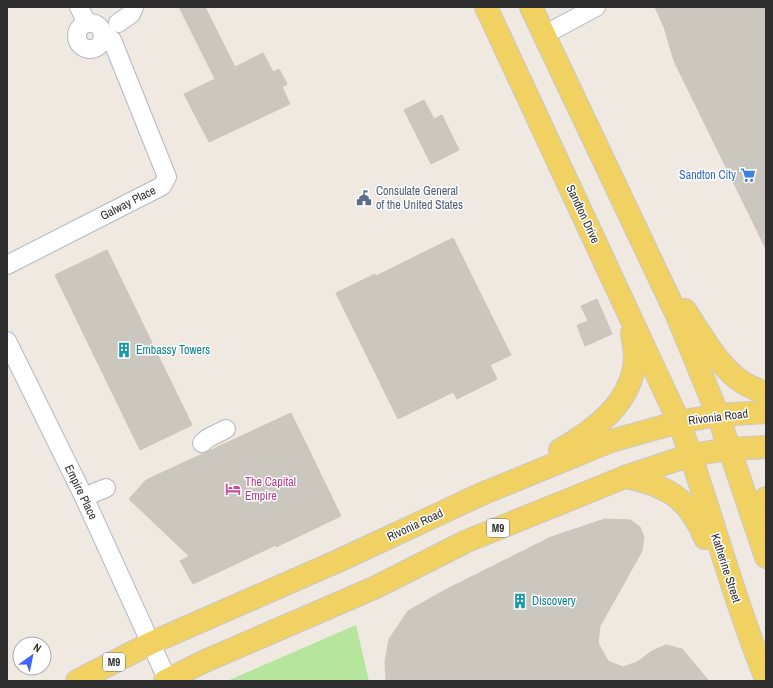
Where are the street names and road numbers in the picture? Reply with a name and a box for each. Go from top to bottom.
street label: Galway Place [98,182,158,224]
street label: Sandton Drive [562,182,604,246]
street label: Rivonia Road [687,405,749,429]
street label: Empire Place [61,462,101,522]
street label: Rivonia Road [384,505,446,545]
road number: M9 [487,519,509,537]
street label: Katherine Street [707,531,745,605]
road number: M9 [103,653,125,671]

